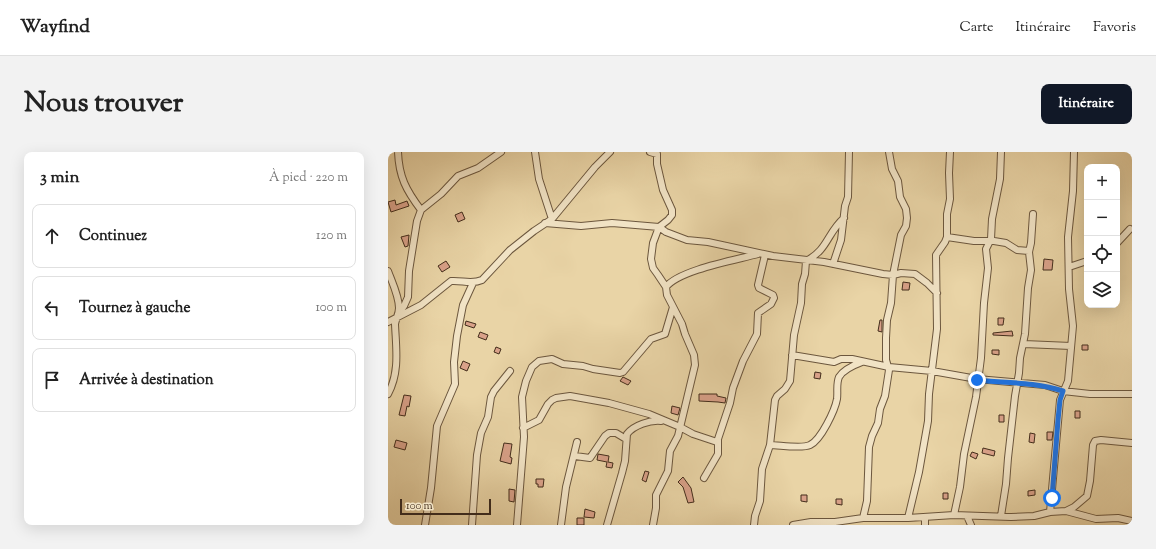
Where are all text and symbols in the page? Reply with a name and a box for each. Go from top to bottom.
text: Wayfind [20,14,90,41]
text: Carte [960,18,993,38]
text: Itinéraire [1015,18,1071,38]
text: Favoris [1093,18,1136,38]
text: Nous trouver [24,84,183,124]
button: Itinéraire [1041,84,1132,124]
map controls [1084,164,1120,308]
button: + [1084,164,1120,200]
text: 3 min [40,166,79,190]
text: À pied · 220 m [269,169,348,187]
button: − [1084,200,1120,236]
icon: ahead [41,225,63,247]
text: Continuez [79,226,147,247]
text: 120 m [316,227,347,245]
button: locate [1084,236,1120,272]
button: layers [1084,272,1120,308]
icon: left [41,297,63,319]
text: Tournez à gauche [79,298,190,319]
text: 100 m [315,299,347,317]
icon: arrive [41,369,63,391]
text: Arrivée à destination [79,370,214,391]
route end [968,371,986,389]
route start [1043,489,1061,507]
scale bar [400,497,491,516]
text: 100 m [406,498,433,514]

